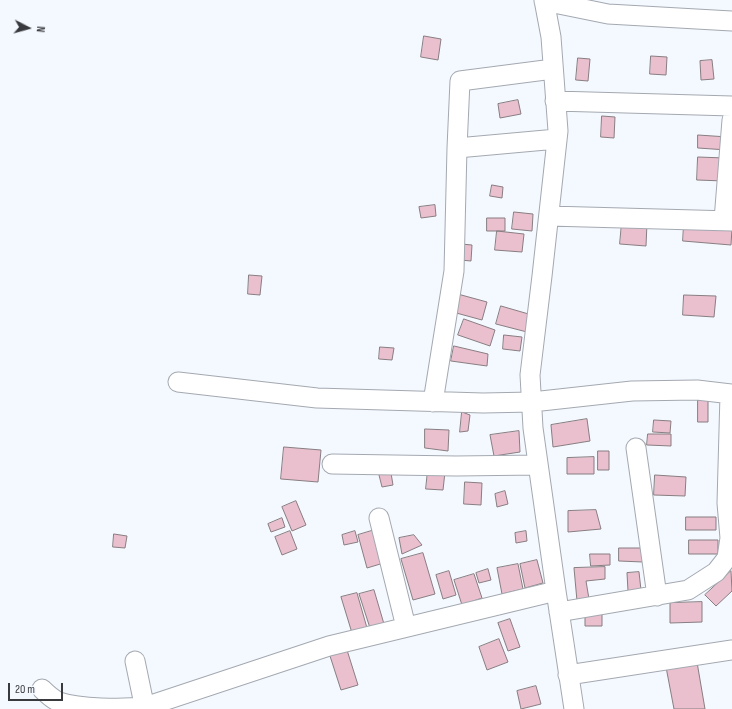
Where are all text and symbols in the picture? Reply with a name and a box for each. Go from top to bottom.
north arrow [8,8,48,48]
text: N [34,26,47,33]
scale bar [10,675,65,701]
text: 20 m [15,682,35,697]

